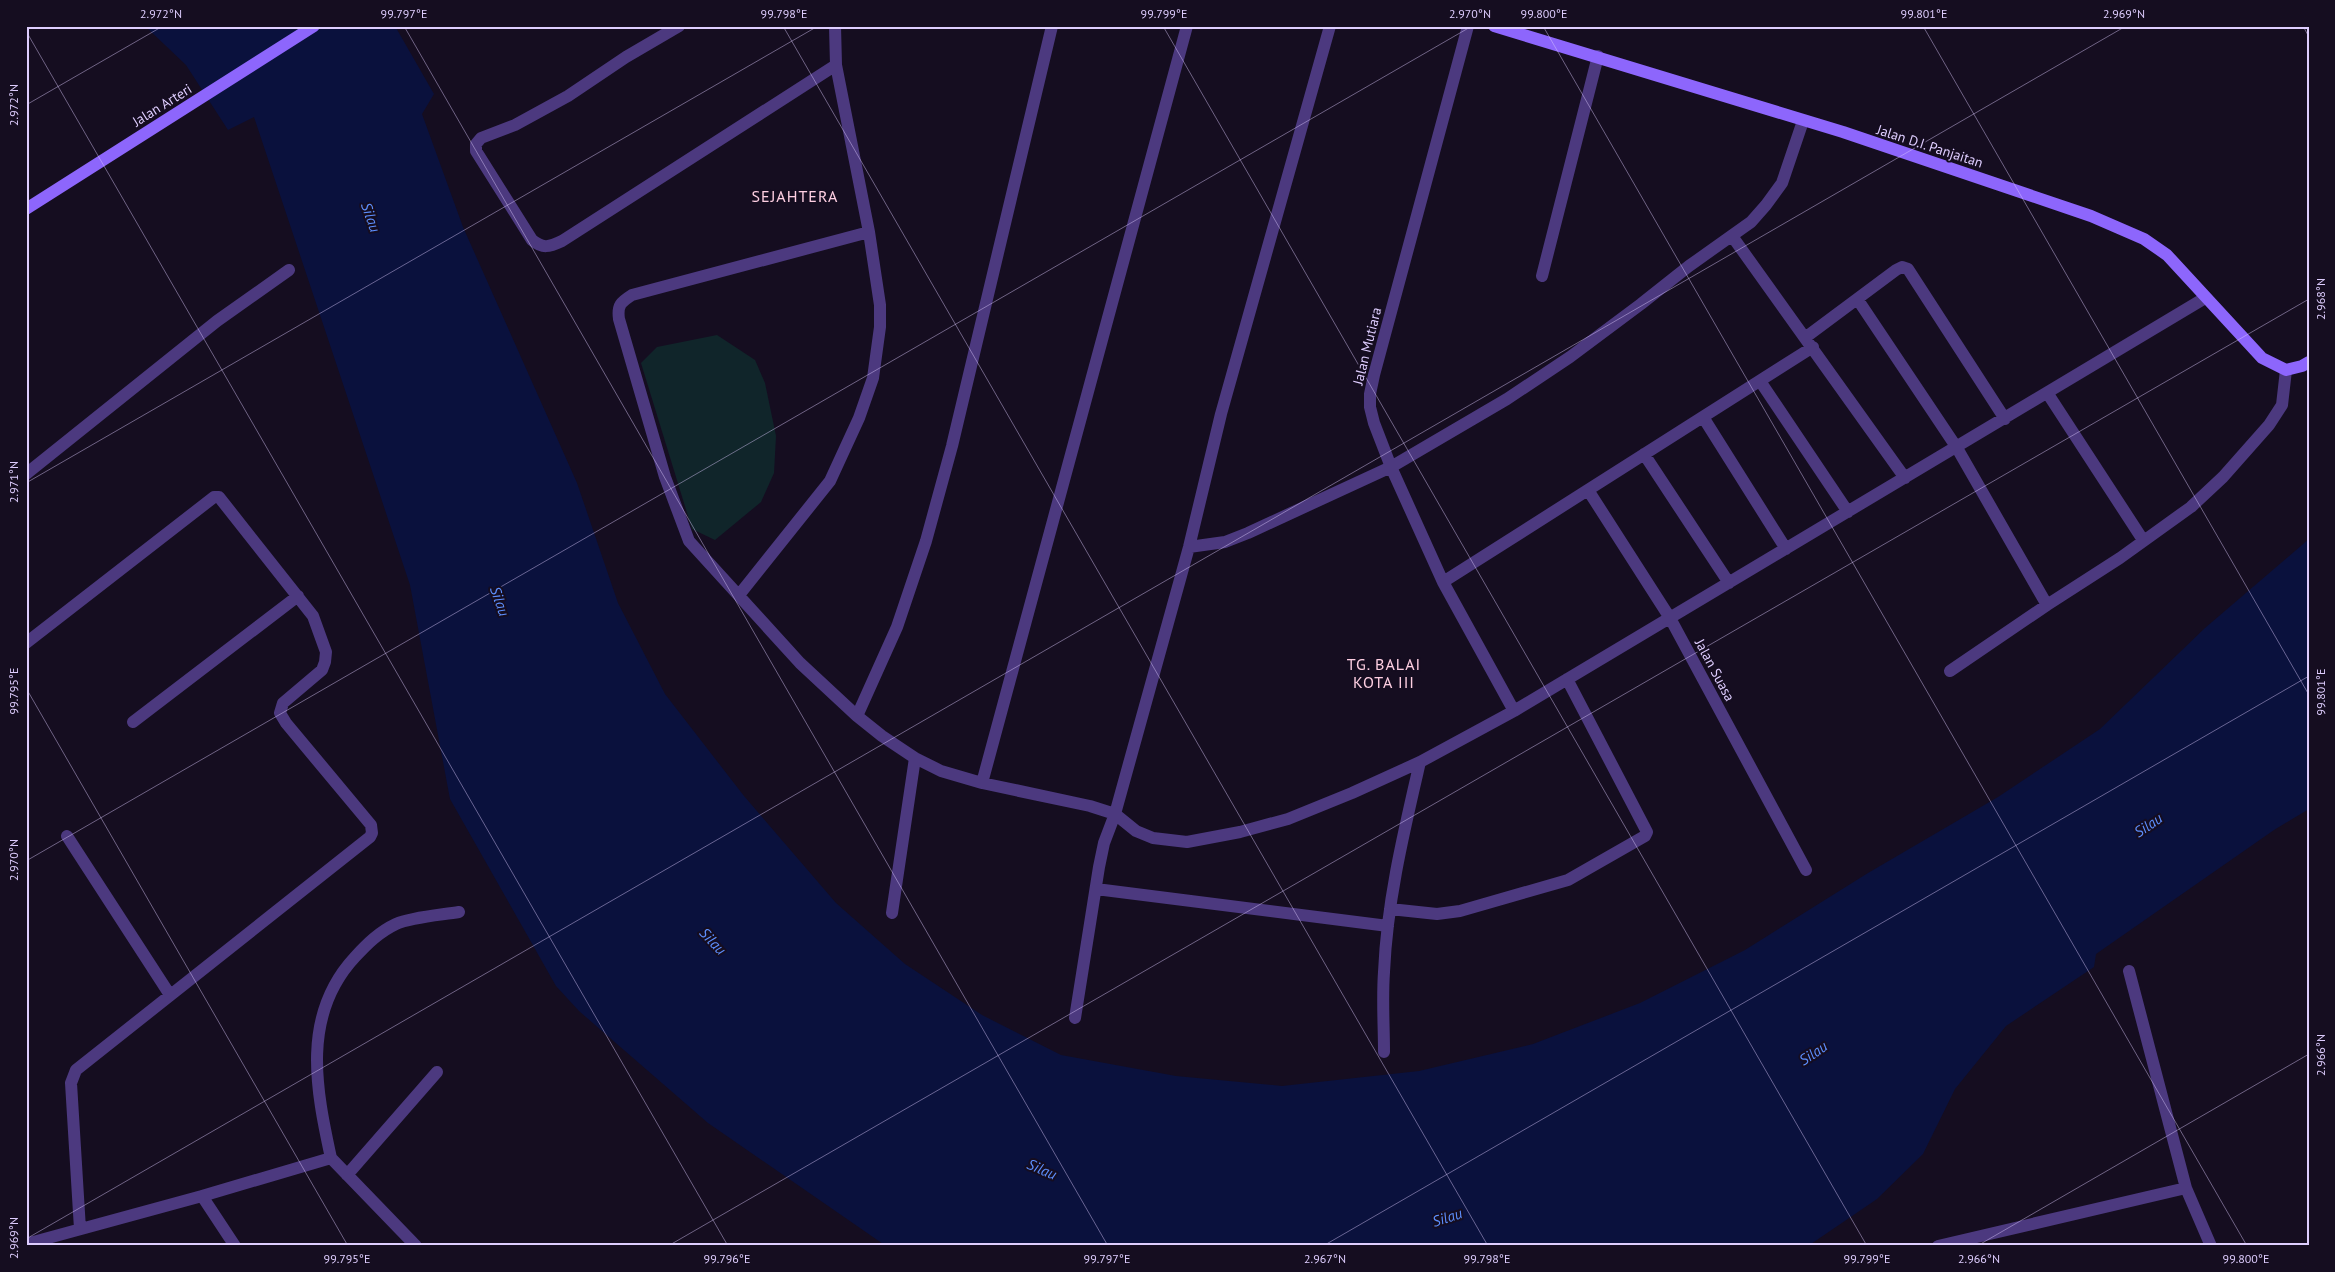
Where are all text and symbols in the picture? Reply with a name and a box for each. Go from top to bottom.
text: 2.972°N [140,6,182,21]
text: 99.797°E [381,6,427,21]
text: 99.798°E [761,6,807,21]
text: 99.799°E [1141,6,1187,21]
text: 2.970°N [1449,6,1491,21]
text: 99.800°E [1521,6,1567,21]
text: 99.801°E [1901,6,1947,21]
text: 2.969°N [2103,6,2145,21]
street label: Jalan Arteri [128,80,195,131]
text: 2.972°N [6,84,21,126]
street label: Jalan D.I. Panjaitan [1874,120,1985,172]
district label: SEJAHTERA [752,186,838,206]
water label: Silau [357,199,385,235]
text: 2.968°N [2313,278,2328,320]
street label: Jalan Mutiara [1348,305,1385,388]
text: 2.971°N [6,461,21,503]
water label: Silau [486,583,514,619]
street label: Jalan Suasa [1691,635,1739,704]
district label: TG. BALAI KOTA III [1347,654,1421,692]
text: 99.795°E [6,668,21,714]
text: 99.801°E [2313,669,2328,715]
water label: Silau [2130,808,2166,841]
text: 2.970°N [6,839,21,881]
water label: Silau [696,923,731,959]
text: 2.966°N [2313,1034,2328,1076]
water label: Silau [1795,1036,1831,1069]
water label: Silau [1024,1154,1060,1184]
water label: Silau [1430,1203,1465,1231]
text: 2.969°N [6,1217,21,1259]
text: 99.795°E [324,1251,370,1266]
text: 99.796°E [704,1251,750,1266]
text: 99.797°E [1084,1251,1130,1266]
text: 2.967°N [1304,1251,1346,1266]
text: 99.798°E [1464,1251,1510,1266]
text: 99.799°E [1844,1251,1890,1266]
text: 2.966°N [1958,1251,2000,1266]
text: 99.800°E [2223,1251,2269,1266]

